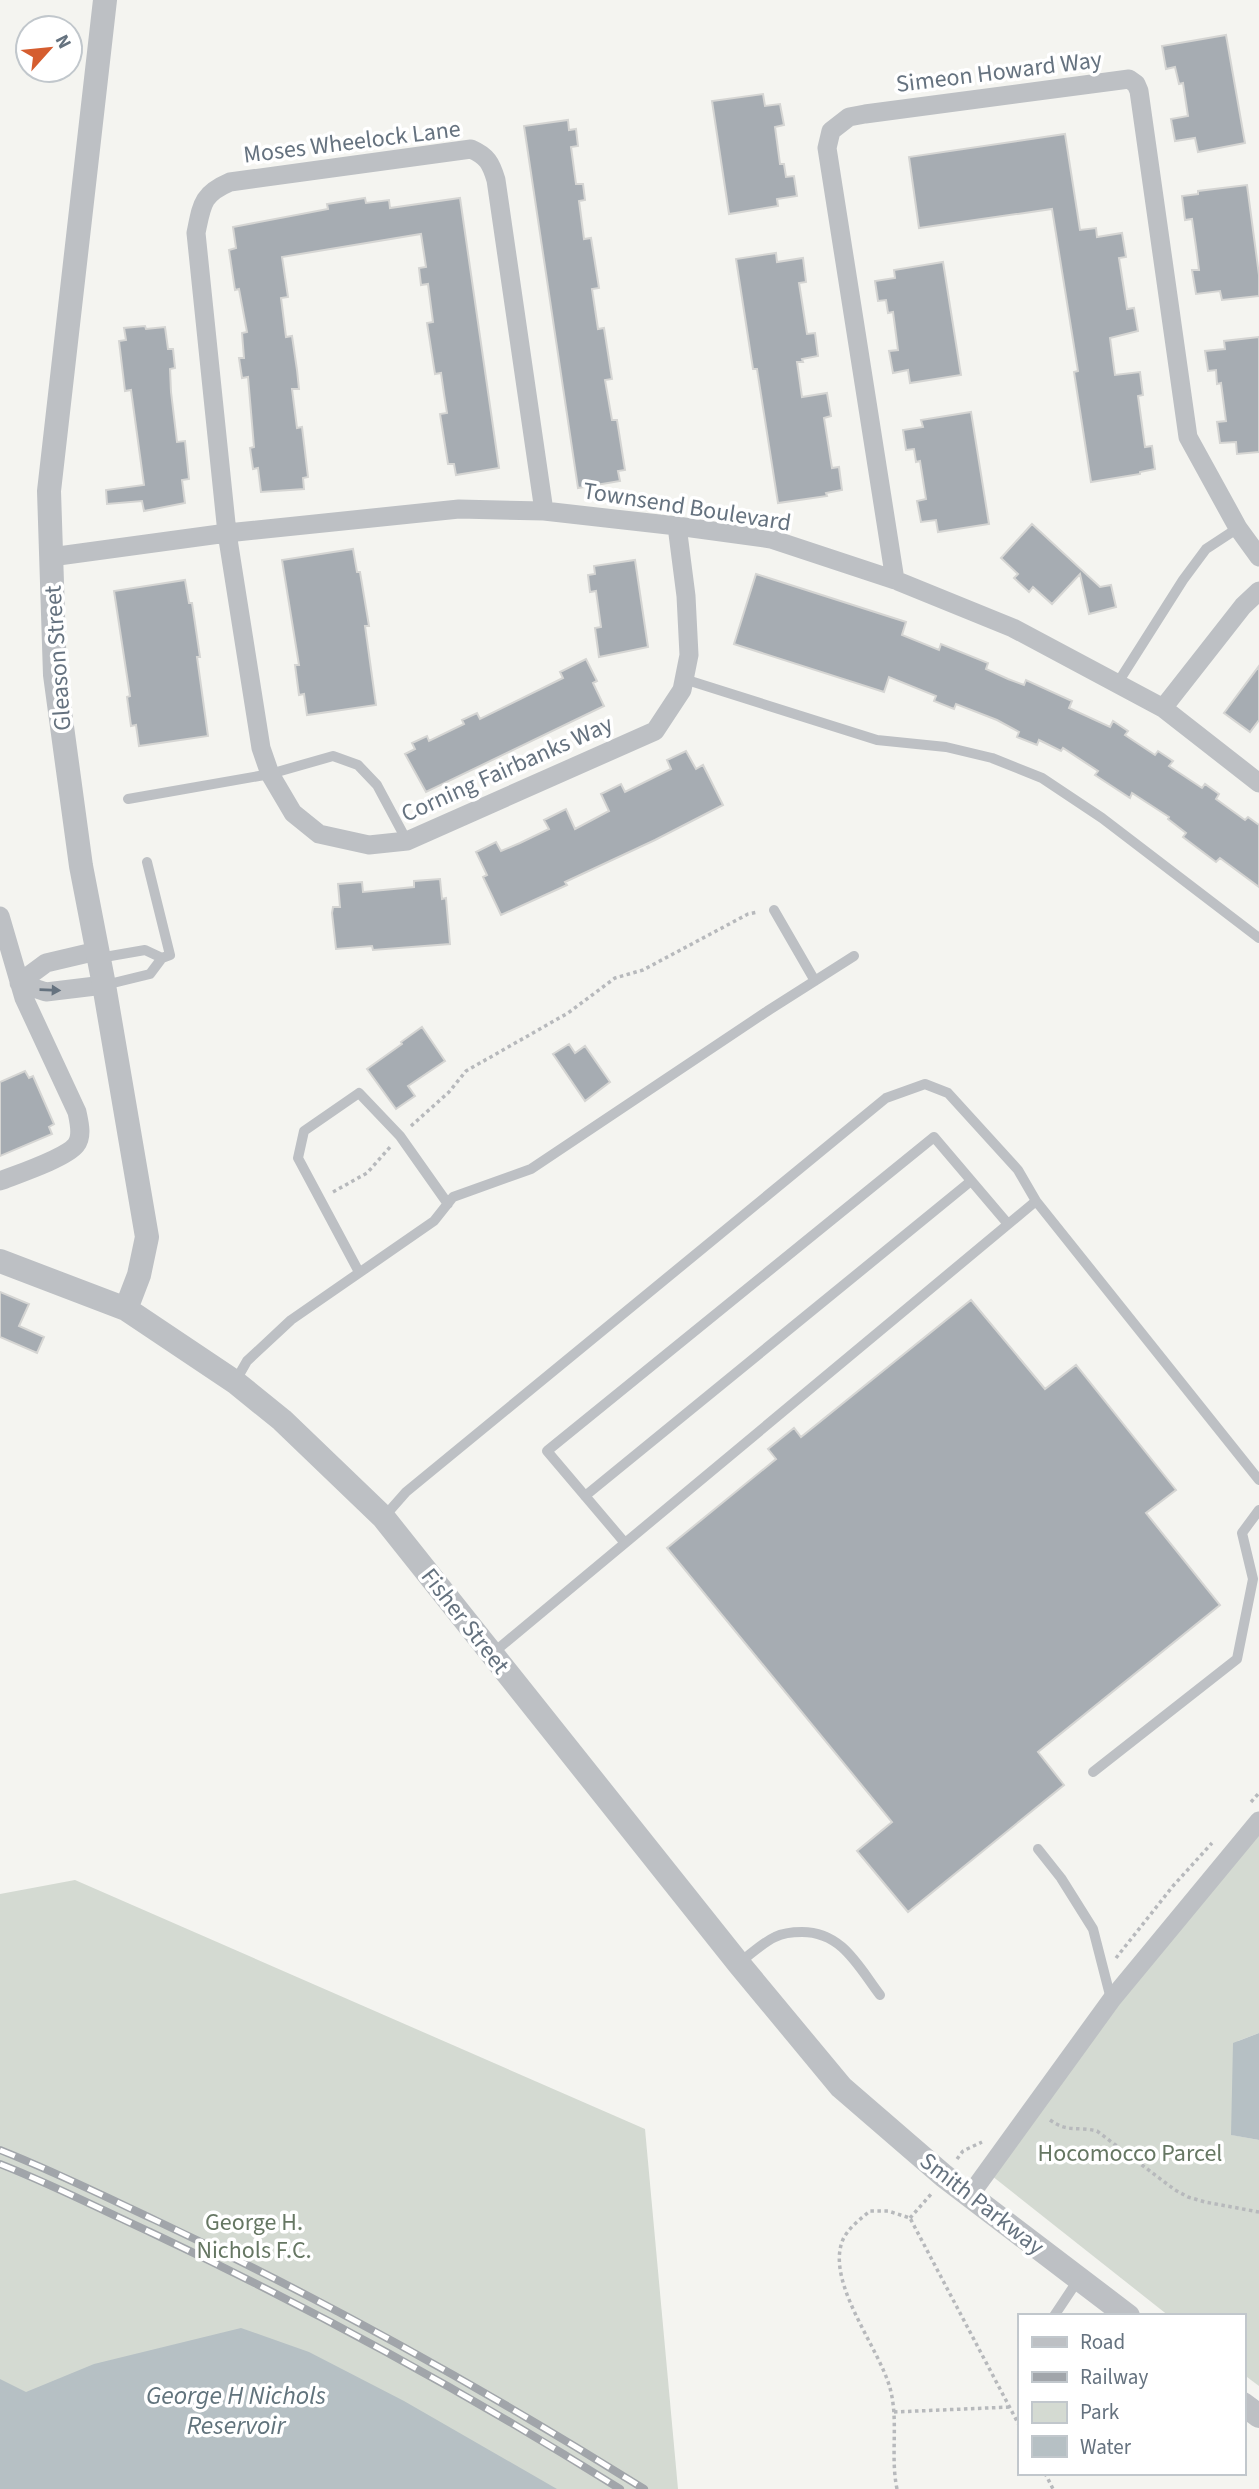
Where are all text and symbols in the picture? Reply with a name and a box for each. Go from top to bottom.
north arrow [14,14,84,84]
text: N [48,30,78,54]
street label: Simeon Howard Way [894,42,1104,102]
street label: Moses Wheelock Lane [241,111,463,173]
street label: Townsend Boulevard [580,473,794,541]
street label: Gleason Street [35,584,81,732]
street label: Corning Fairbanks Way [396,707,618,831]
one-way arrow [39,984,61,995]
street label: Fisher Street [412,1561,518,1681]
park label: Hocomocco Parcel [1038,2136,1222,2171]
street label: Smith Parkway [912,2144,1052,2264]
park label: George H. Nichols F.C. [196,2205,312,2268]
legend [1018,2314,1245,2475]
text: Road [1080,2327,1125,2357]
text: Railway [1080,2362,1148,2392]
water label: George H Nichols Reservoir [146,2377,326,2444]
text: Park [1080,2397,1120,2427]
text: Water [1080,2432,1132,2462]

